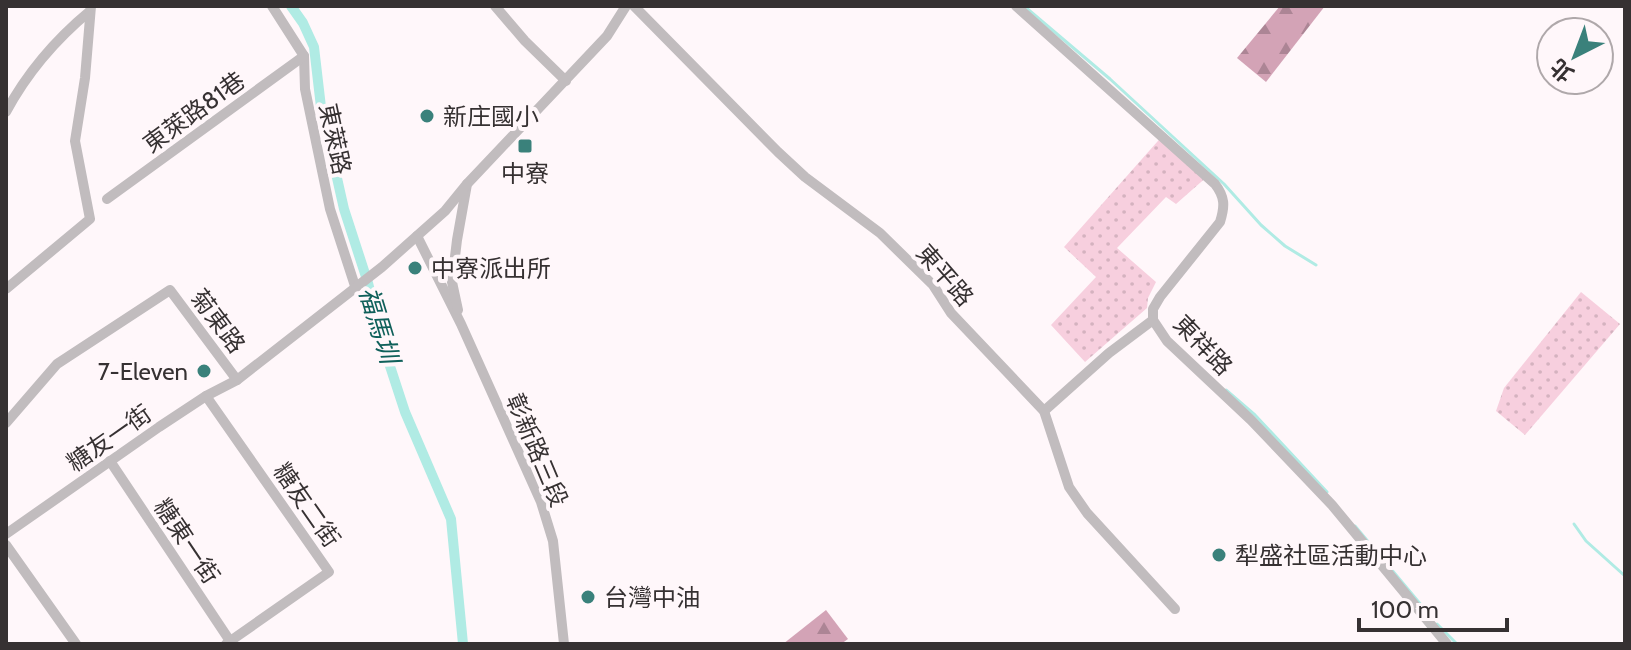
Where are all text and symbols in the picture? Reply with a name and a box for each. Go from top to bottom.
north arrow [1535,16,1615,96]
text: 北 [1545,53,1579,88]
street label: 東萊路81巷 [138,65,250,159]
street label: 東萊路 [313,101,357,177]
place label: 新庄國小 [443,102,539,131]
marker: 新庄國小 [418,107,436,125]
marker: 中寮 [516,137,534,155]
place label: 中寮 [501,159,549,188]
street label: 東平路 [910,238,980,312]
place label: 中寮派出所 [431,254,551,283]
marker: 中寮派出所 [406,259,424,277]
water label: 福馬圳 [352,283,407,371]
street label: 菊東路 [185,284,251,358]
street label: 東祥路 [1168,309,1238,381]
place label: 7-Eleven [98,357,188,386]
marker: 7-Eleven [195,362,213,380]
street label: 彰新路三段 [500,389,574,511]
street label: 糖友一街 [61,399,157,477]
street label: 糖友二街 [268,457,346,553]
street label: 糖東一街 [148,493,226,589]
place label: 犁盛社區活動中心 [1235,541,1427,570]
marker: 犁盛社區活動中心 [1210,546,1228,564]
scale bar [1359,582,1507,632]
place label: 台灣中油 [604,583,700,612]
marker: 台灣中油 [579,588,597,606]
text: 100 m [1371,595,1439,624]

